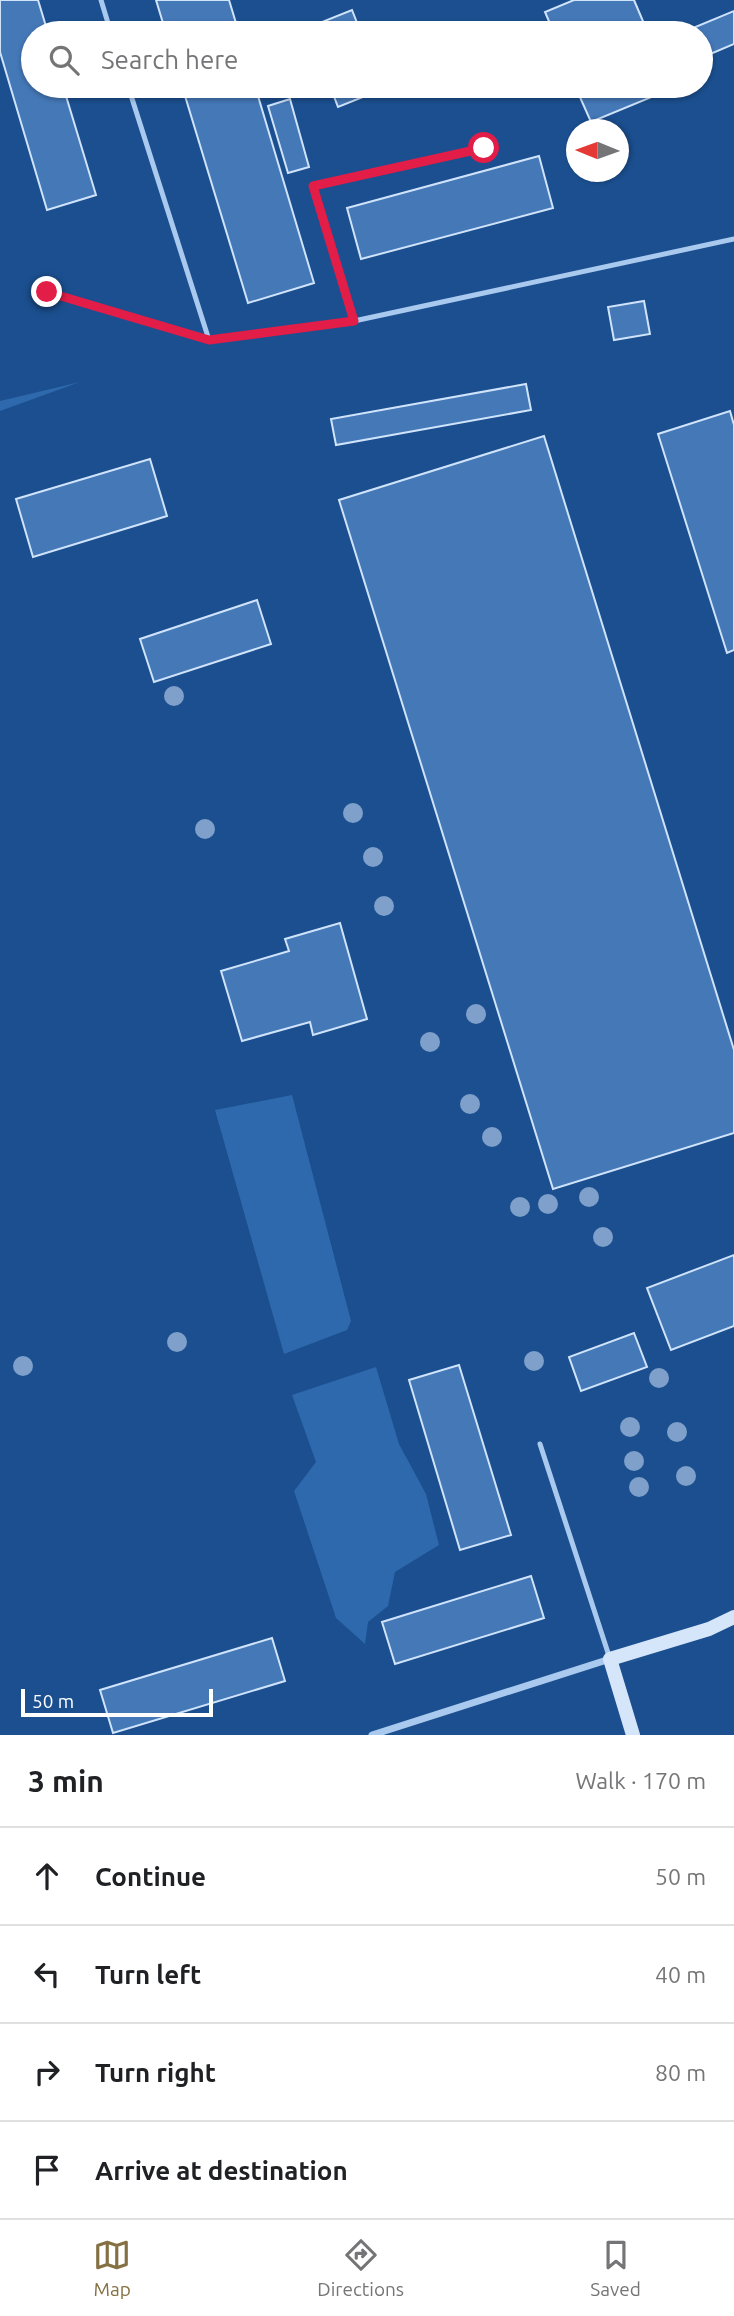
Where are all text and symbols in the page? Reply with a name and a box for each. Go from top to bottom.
search box [21,21,713,98]
icon: search [45,41,83,79]
text: Search here [101,45,238,74]
north arrow [566,119,629,182]
route start [468,132,499,163]
route end [31,276,62,307]
scale bar [21,1686,214,1718]
text: 50 m [32,1690,74,1712]
text: 3 min [28,1764,104,1798]
text: Walk · 170 m [575,1768,706,1793]
icon: ahead [28,1857,66,1895]
text: Continue [95,1862,206,1891]
text: 50 m [655,1864,706,1889]
icon: left [28,1955,66,1993]
text: Turn left [95,1960,201,1989]
text: 40 m [655,1962,706,1987]
icon: right [28,2053,66,2091]
text: Turn right [95,2058,216,2087]
text: 80 m [655,2060,706,2085]
icon: arrive [28,2151,66,2189]
text: Arrive at destination [95,2156,348,2185]
tab: Map [93,2236,131,2300]
tab: Directions [317,2236,404,2300]
tab: Saved [590,2236,641,2300]

